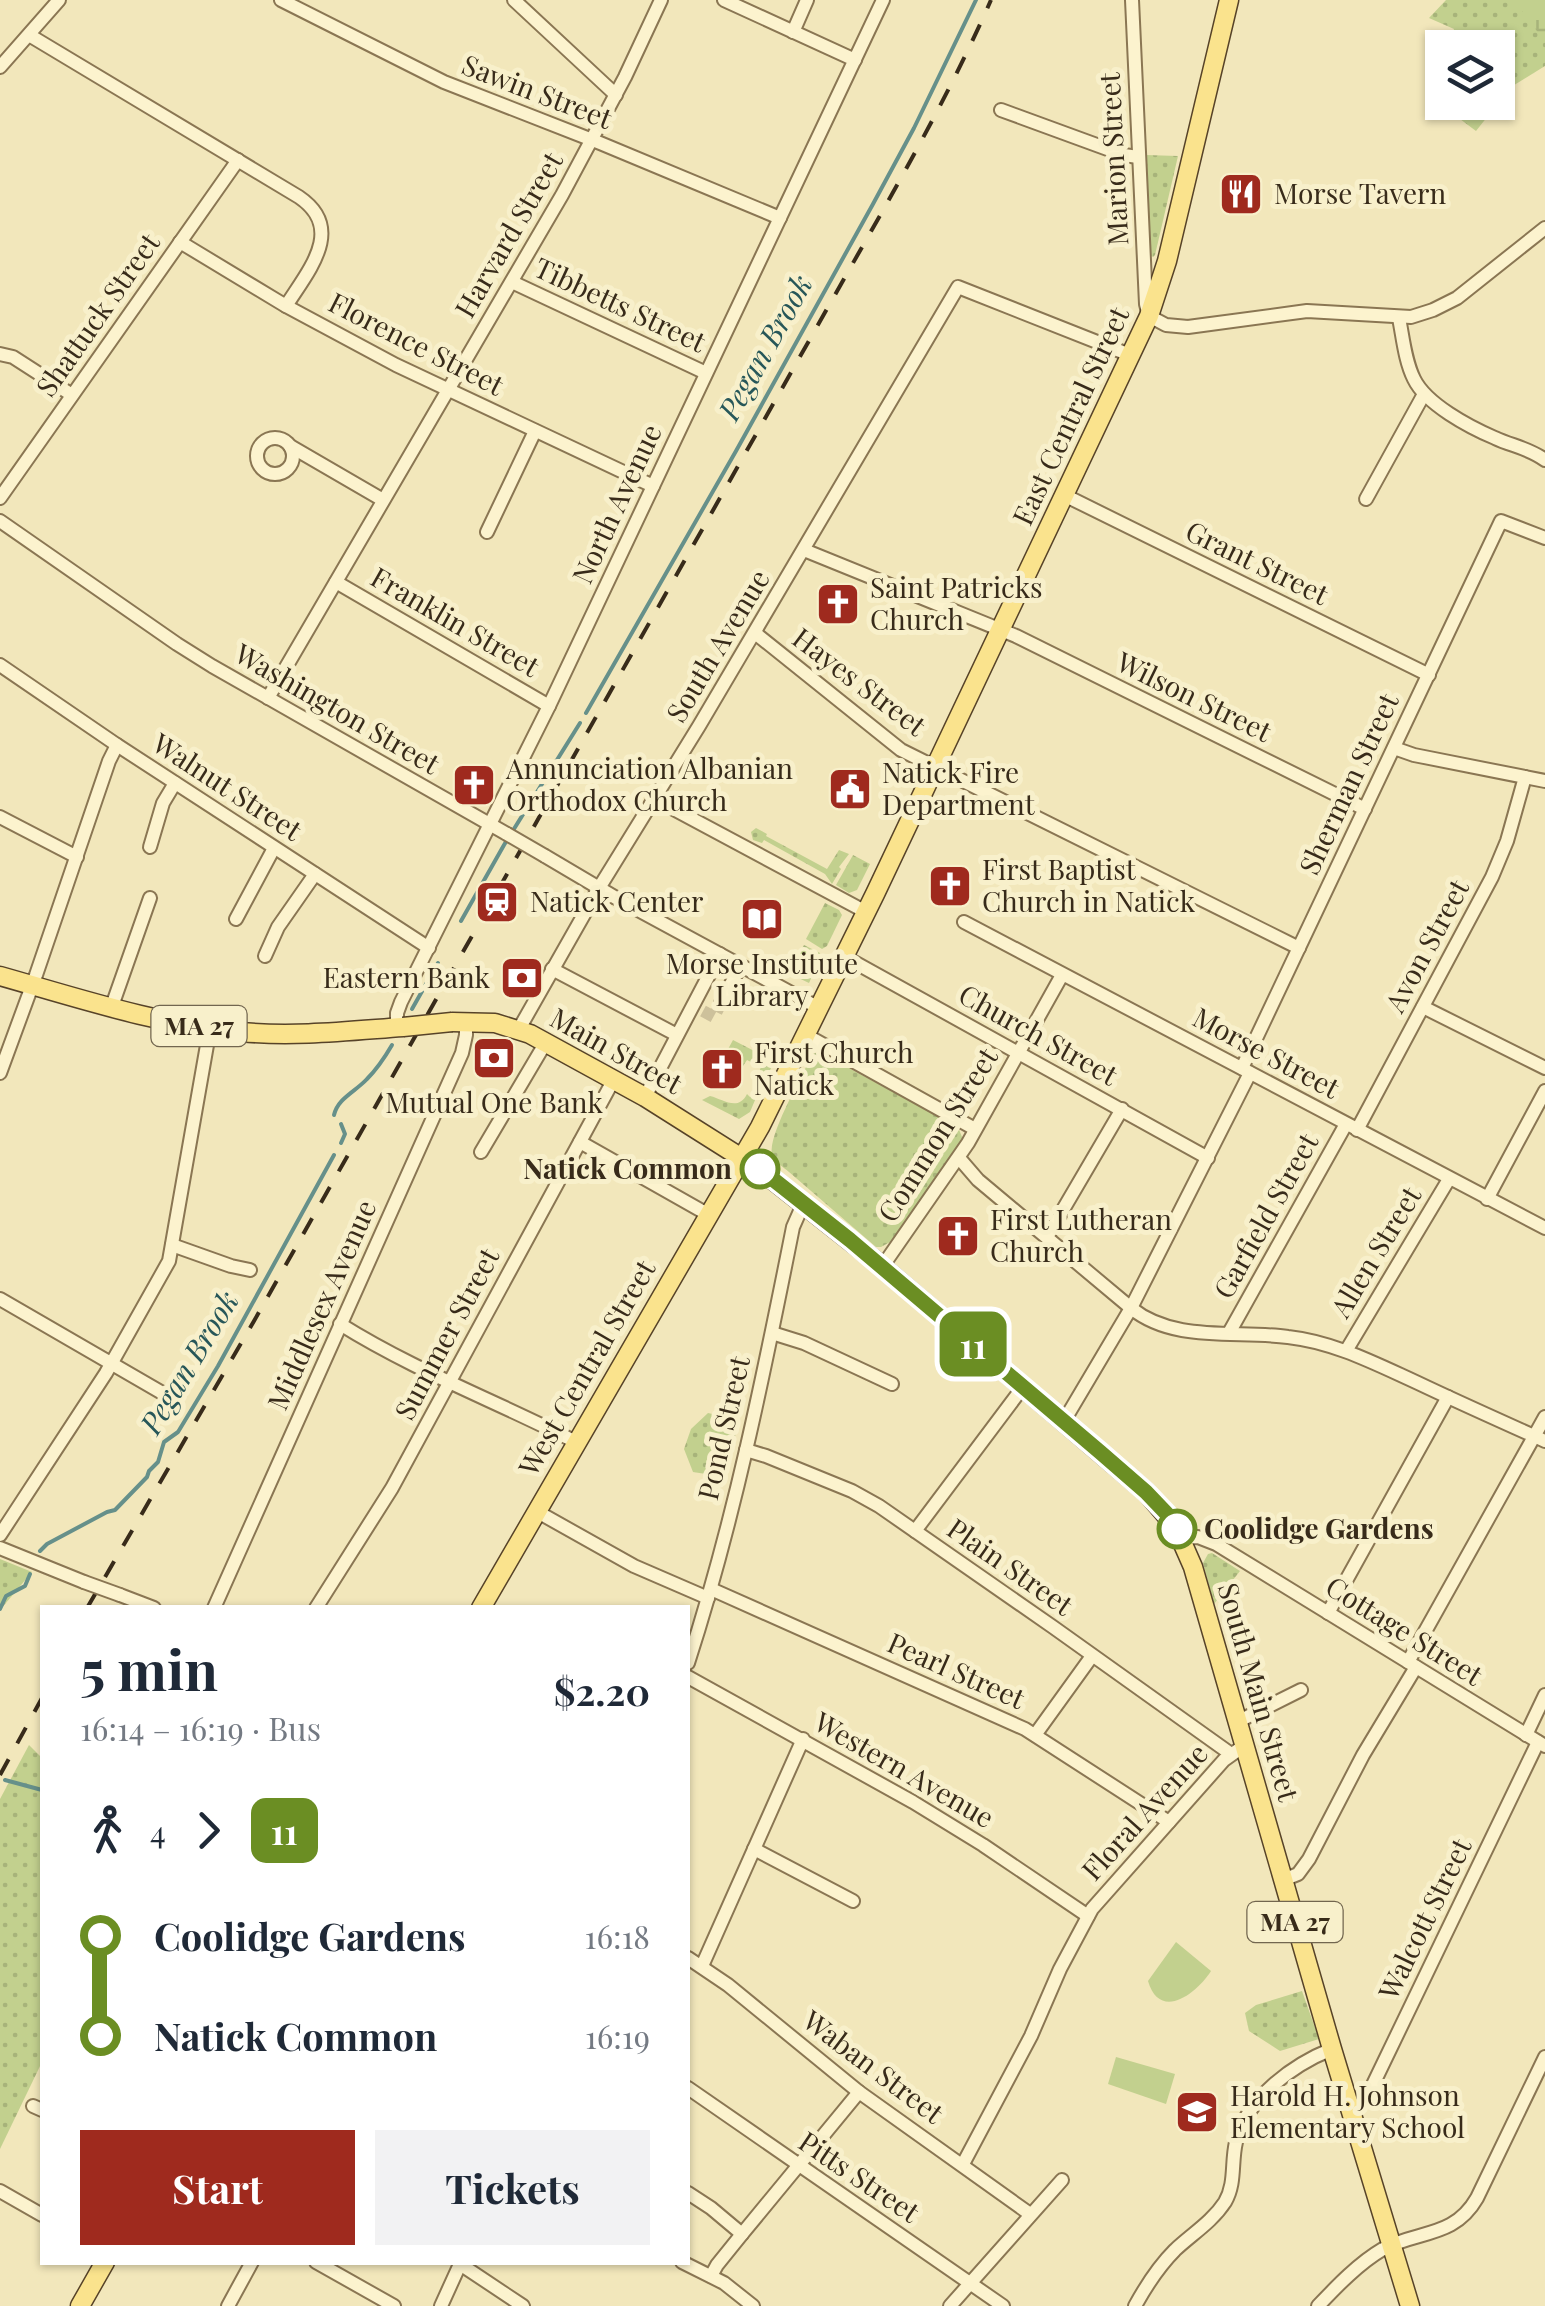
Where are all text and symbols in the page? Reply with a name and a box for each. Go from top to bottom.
map controls [1425,30,1515,120]
button: layers [1425,30,1515,120]
street label: Sawin Street [457,45,619,136]
street label: Marion Street [1089,71,1136,246]
street label: Harvard Street [445,144,571,324]
restaurant icon: Morse Tavern [1218,171,1264,217]
place label: Morse Tavern [1274,174,1447,211]
street label: Shattuck Street [27,224,167,403]
street label: Tibbetts Street [529,248,713,360]
water label: Pegan Brook [707,267,821,428]
street label: Florence Street [323,283,511,403]
street label: East Central Street [1003,299,1137,530]
street label: North Avenue [563,418,669,589]
street label: Grant Street [1180,511,1336,613]
street label: Franklin Street [365,558,548,684]
street label: South Avenue [657,562,777,728]
place label: Saint Patricks Church [870,568,1043,637]
church icon: Saint Patricks Church [815,581,861,627]
street label: Hayes Street [786,619,935,744]
street label: Washington Street [228,634,448,782]
street label: Wilson Street [1110,642,1279,749]
street label: Sherman Street [1289,686,1406,880]
street label: Walnut Street [145,723,310,848]
place label: Annunciation Albanian Orthodox Church [505,749,793,818]
place label: Natick Fire Department [882,753,1036,822]
church icon: Annunciation Albanian Orthodox Church [451,762,497,808]
public building icon: Natick Fire Department [827,766,873,812]
place label: First Baptist Church in Natick [982,850,1196,919]
church icon: First Baptist Church in Natick [927,863,973,909]
street label: Avon Street [1375,872,1477,1019]
station icon: Natick Center [474,879,520,925]
place label: Natick Center [530,882,704,919]
library icon: Morse Institute Library [739,896,785,942]
place label: Morse Institute Library [666,944,858,1013]
bank icon: Eastern Bank [499,955,545,1001]
place label: Eastern Bank [323,958,491,995]
street label: Church Street [953,975,1126,1093]
street label: Main Street [544,998,690,1102]
street label: Morse Street [1187,998,1347,1106]
road number: MA 27 [152,1006,246,1046]
place label: First Church Natick [754,1033,914,1102]
bank icon: Mutual One Bank [471,1035,517,1081]
street label: Common Street [868,1039,1006,1228]
church icon: First Church Natick [699,1046,745,1092]
place label: Mutual One Bank [385,1083,603,1120]
street label: Garfield Street [1204,1125,1326,1305]
place label: Natick Common [523,1149,732,1186]
marker: Natick Common [741,1150,779,1188]
street label: Allen Street [1321,1178,1429,1324]
street label: Middlesex Avenue [258,1194,383,1415]
place label: First Lutheran Church [990,1200,1172,1269]
church icon: First Lutheran Church [935,1213,981,1259]
street label: Summer Street [385,1240,507,1426]
street label: West Central Street [508,1252,663,1483]
water label: Pegan Brook [129,1283,247,1442]
line badge: 11 [928,1312,1018,1376]
text: 11 [960,1321,986,1368]
street label: Pond Street [688,1351,757,1503]
street label: Plain Street [941,1509,1082,1623]
place label: Coolidge Gardens [1204,1509,1434,1546]
marker: Coolidge Gardens [1158,1510,1196,1548]
street label: Cottage Street [1319,1567,1491,1693]
street label: South Main Street [1211,1578,1309,1806]
street label: Pearl Street [882,1623,1032,1717]
text: 5 min [80,1631,218,1705]
text: $2.20 [554,1665,650,1716]
street label: Western Avenue [807,1702,1001,1835]
text: 16:14 – 16:19 · Bus [80,1706,321,1749]
street label: Floral Avenue [1073,1735,1215,1887]
icon: walk [80,1803,135,1858]
icon: forward [181,1803,236,1858]
text: 11 [271,1807,298,1854]
text: 4 [150,1809,166,1852]
street label: Walcott Street [1368,1831,1479,2006]
road number: MA 27 [1248,1902,1342,1942]
text: Coolidge Gardens [154,1910,466,1961]
text: 16:18 [585,1914,650,1957]
street label: Waban Street [795,2000,952,2131]
text: Natick Common [154,2010,437,2061]
text: 16:19 [585,2014,650,2057]
place label: Harold H. Johnson Elementary School [1230,2076,1465,2145]
school or university icon: Harold H. Johnson Elementary School [1174,2089,1220,2135]
street label: Pitts Street [792,2122,928,2230]
button: Start [80,2130,355,2245]
button: Tickets [375,2130,650,2245]

